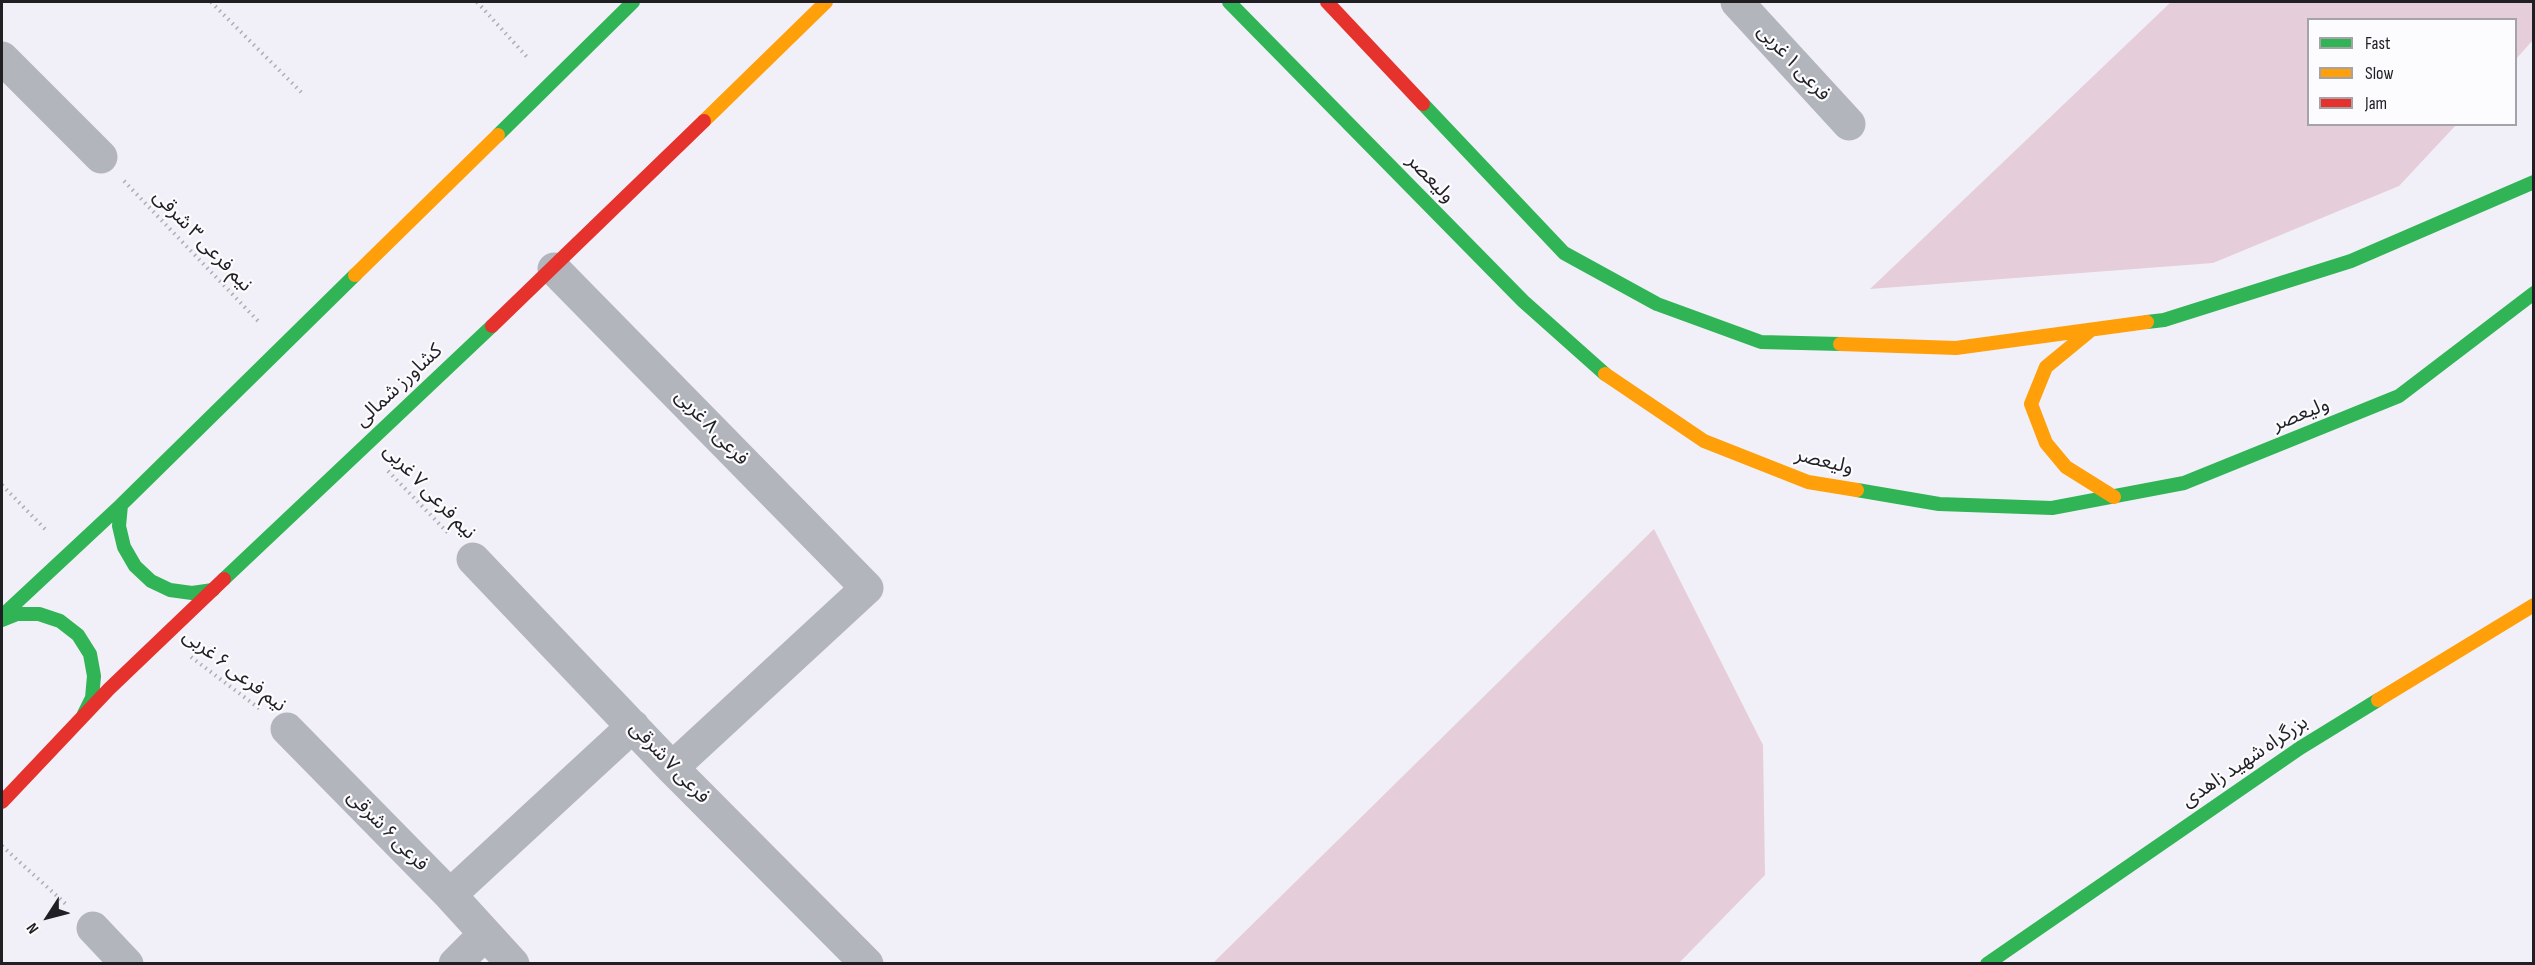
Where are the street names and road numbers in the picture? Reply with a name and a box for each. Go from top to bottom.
street label: فرعی ۱ غربی [1751,20,1835,106]
street label: ولیعصر [1401,149,1459,209]
street label: نیم فرعی ۳ شرقی [147,185,257,297]
street label: کشاورز شمالی [350,339,448,433]
street label: فرعی ۸ غربی [669,385,753,471]
street label: ولیعصر [2269,393,2333,437]
street label: نیم فرعی ۷ غربی [377,439,481,545]
street label: ولیعصر [1793,443,1855,481]
street label: نیم فرعی ۶ غربی [177,624,291,718]
street label: بزرگراه شهید زاهدی [2177,711,2313,813]
street label: فرعی ۷ شرقی [624,717,714,809]
street label: فرعی ۶ شرقی [341,785,433,877]

